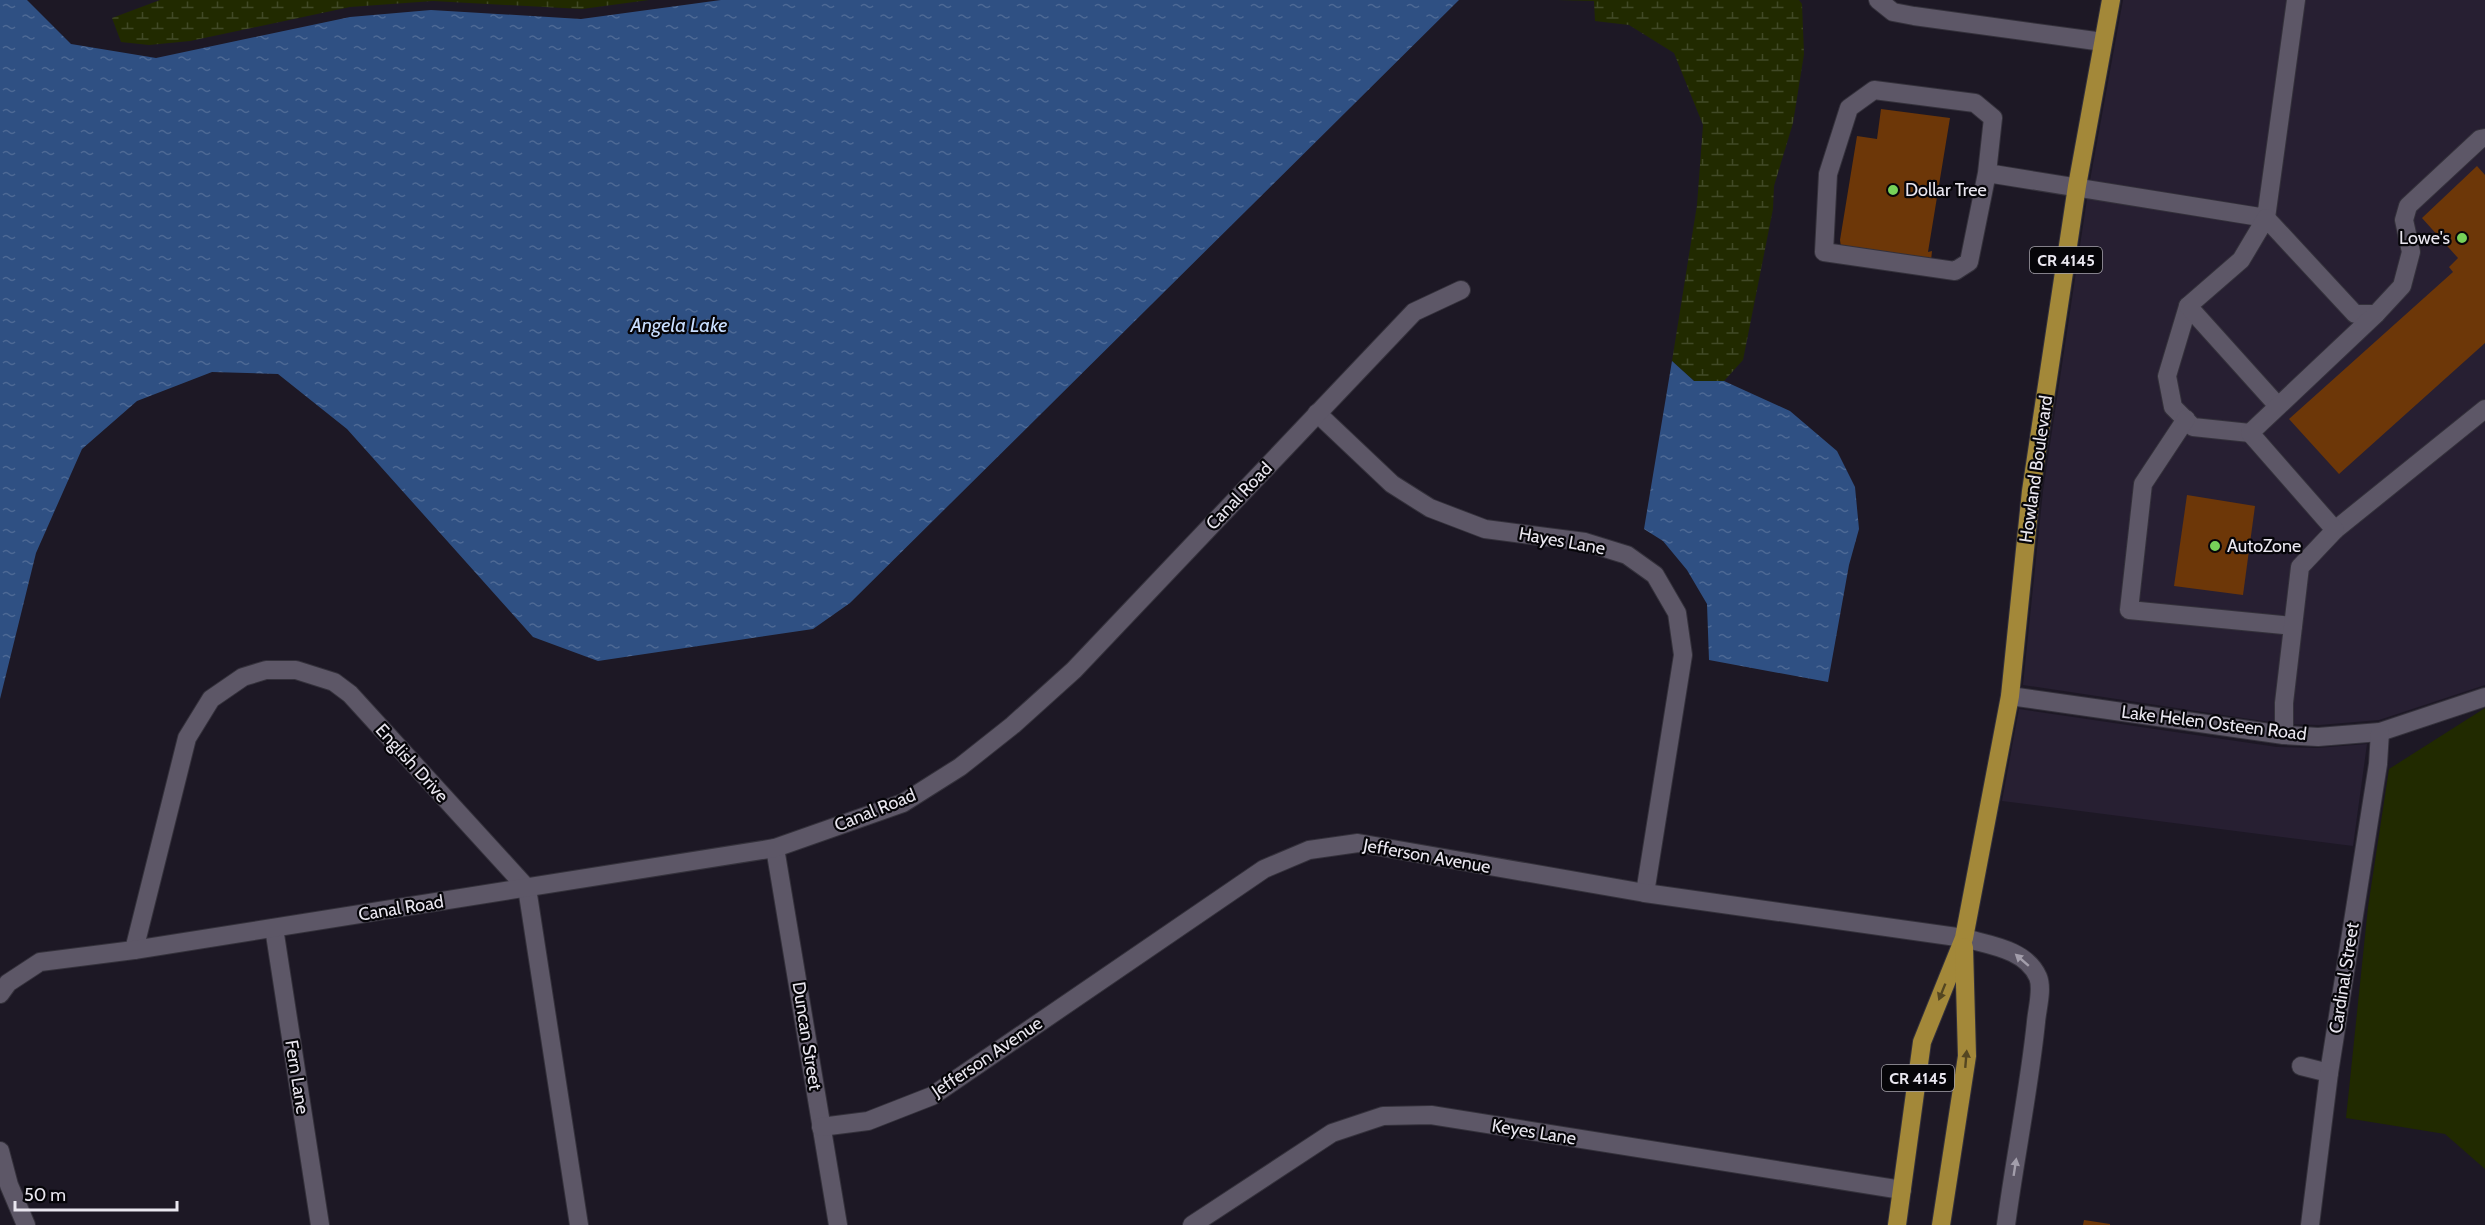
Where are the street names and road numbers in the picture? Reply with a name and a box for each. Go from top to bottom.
road number: CR 4145 [2030,247,2102,273]
street label: Howland Boulevard [2015,394,2057,544]
street label: Canal Road [1201,458,1277,534]
street label: Hayes Lane [1517,523,1607,559]
street label: Lake Helen Osteen Road [2120,701,2308,745]
street label: English Drive [371,719,453,807]
street label: Canal Road [831,784,919,836]
street label: Jefferson Avenue [1361,834,1492,878]
street label: Canal Road [357,890,445,926]
street label: Cardinal Street [2324,921,2364,1035]
street label: Duncan Street [788,980,826,1092]
street label: Jefferson Avenue [927,1012,1047,1103]
street label: Fern Lane [280,1038,314,1116]
road number: CR 4145 [1882,1065,1954,1091]
street label: Keyes Lane [1490,1114,1578,1150]

